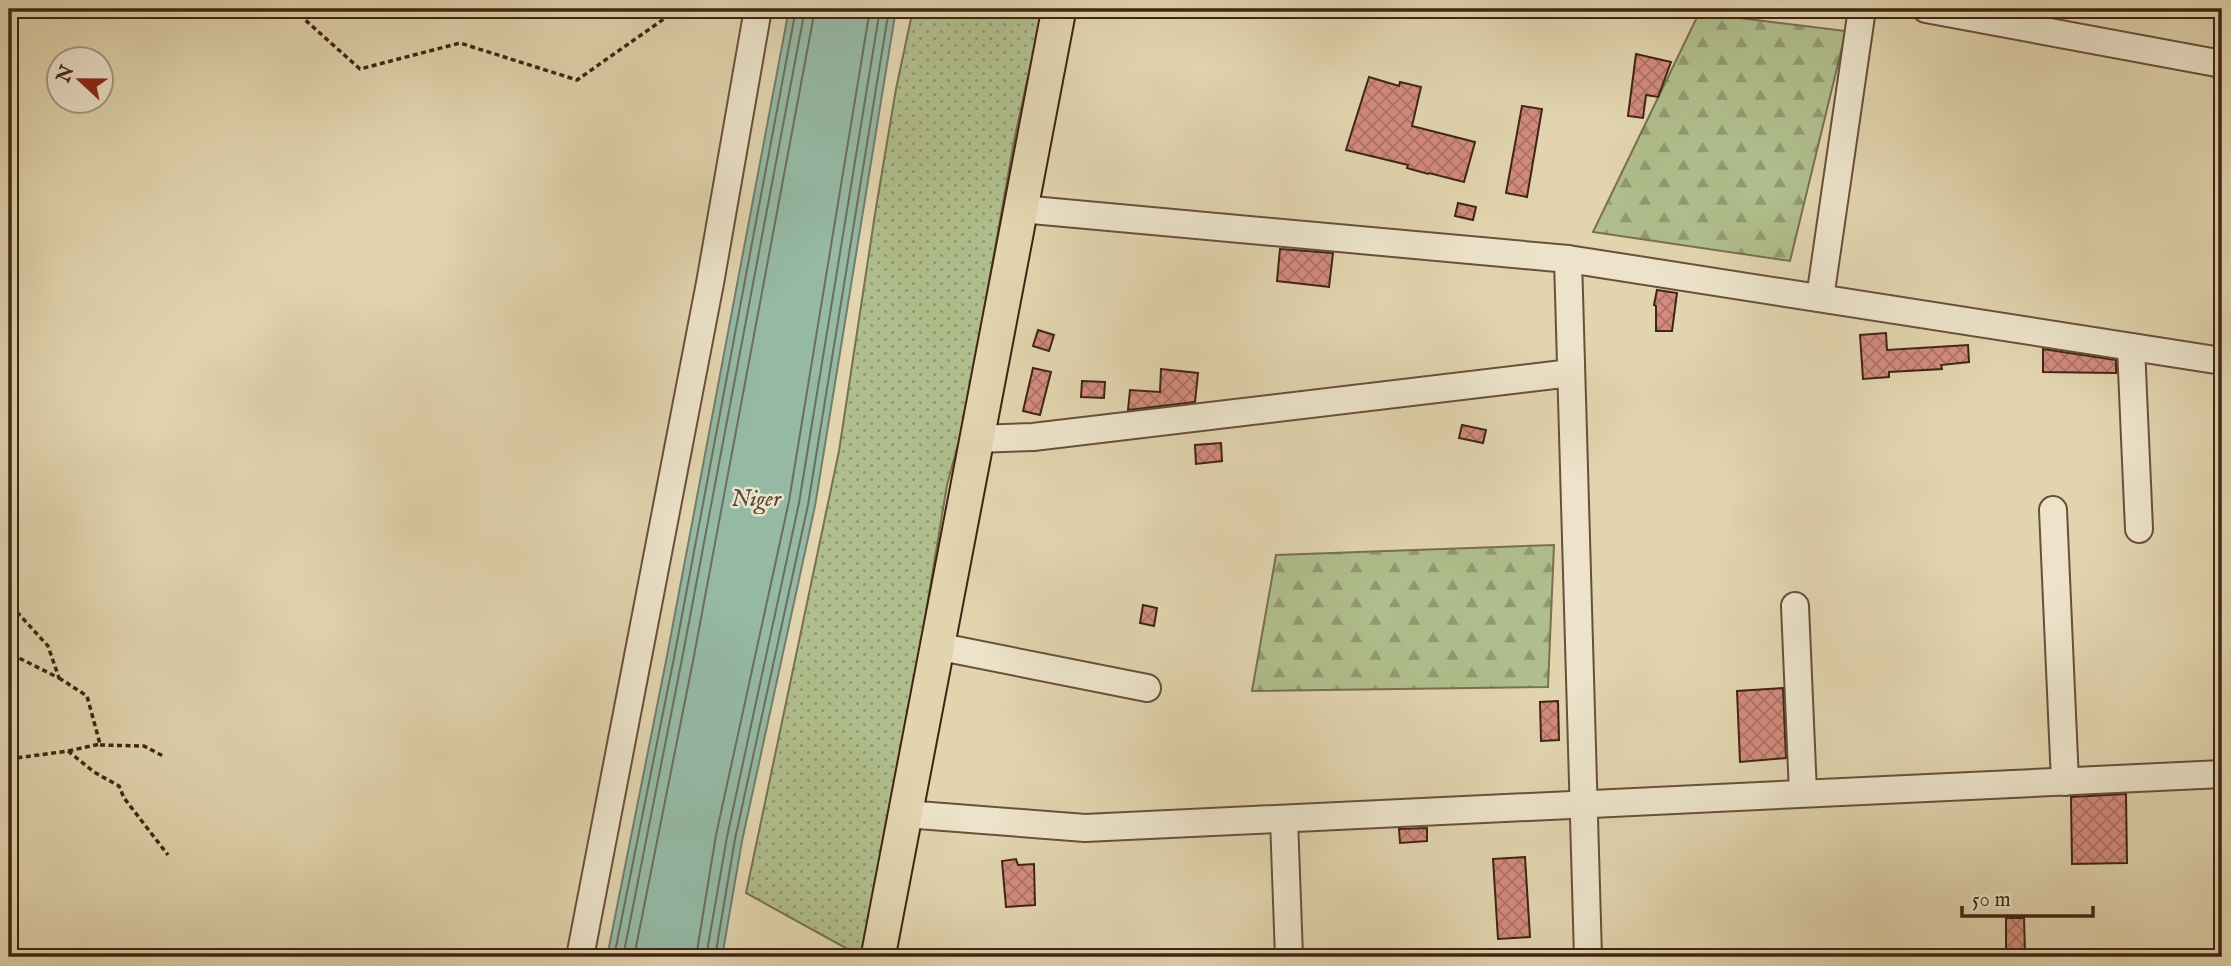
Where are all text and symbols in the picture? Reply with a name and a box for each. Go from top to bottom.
north arrow [46,46,116,116]
text: N [52,62,81,87]
water label: Niger [731,485,782,515]
scale bar [1962,875,2093,919]
text: 50 m [1972,887,2011,914]

